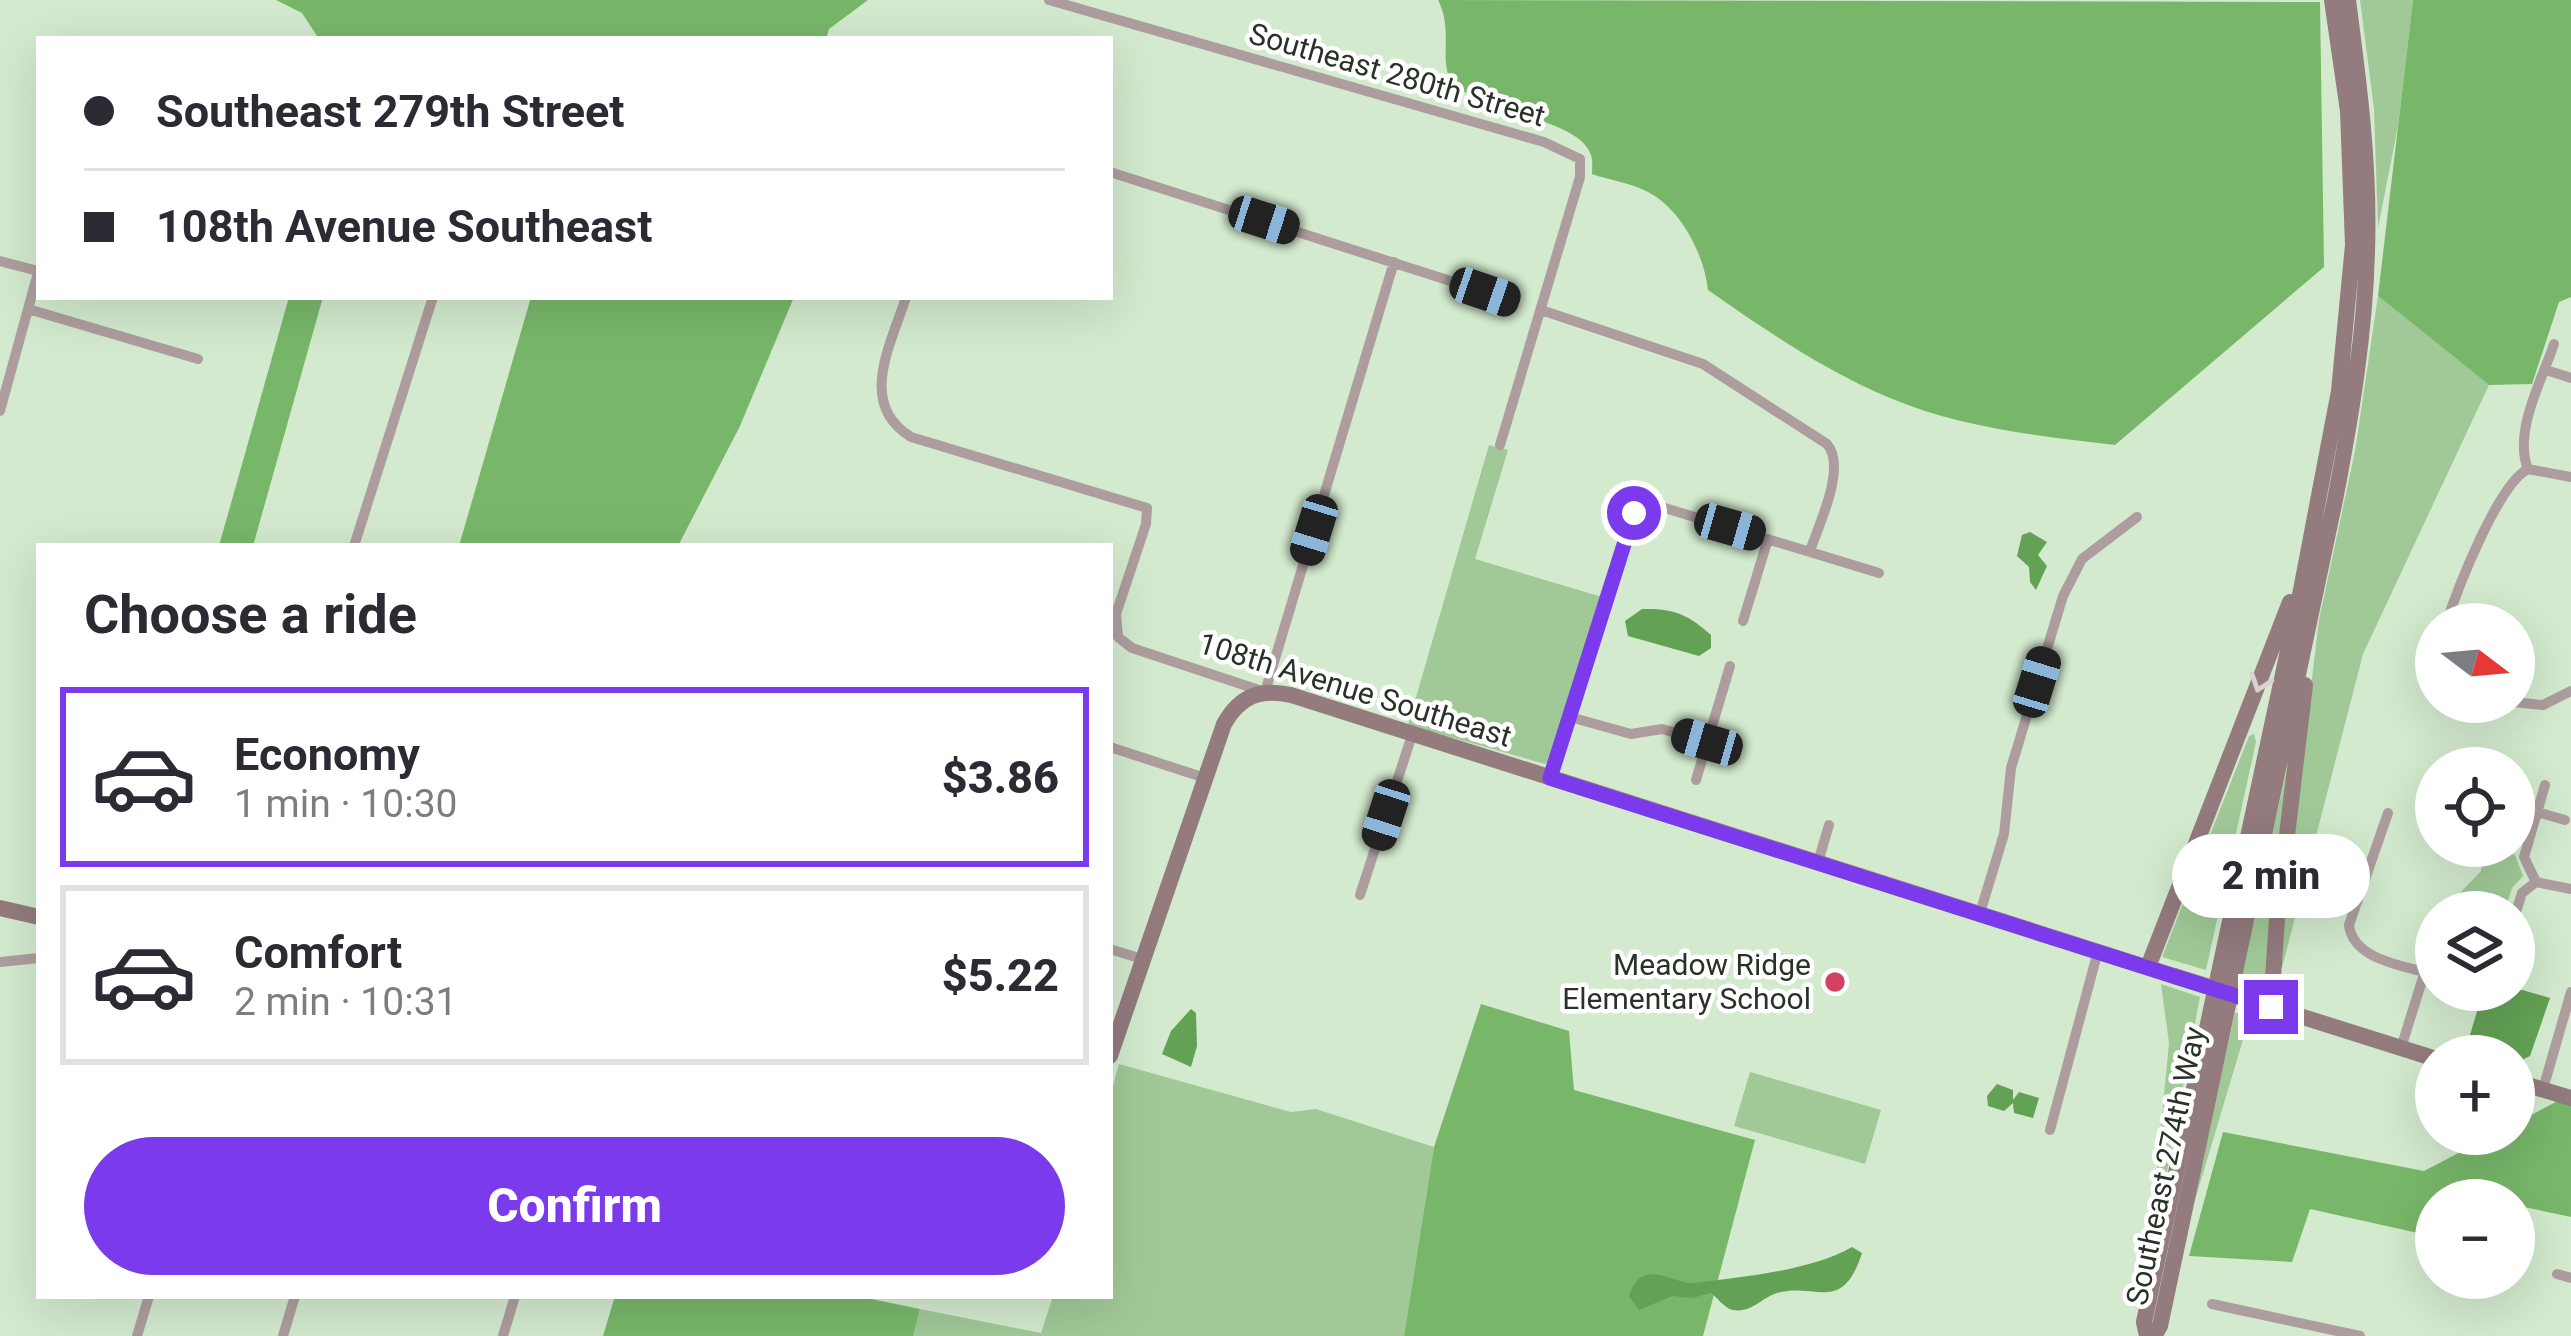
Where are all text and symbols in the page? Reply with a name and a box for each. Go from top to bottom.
street label: Southeast 280th Street [1245,15,1549,134]
text: Southeast 279th Street [156,85,625,138]
car [1224,192,1304,248]
text: 108th Avenue Southeast [156,200,652,253]
car [1445,263,1525,321]
route start [1607,486,1661,540]
car [1286,490,1342,570]
car [1690,500,1770,554]
text: Choose a ride [84,583,417,646]
north arrow [2415,603,2535,723]
map controls [2415,603,2535,1299]
street label: 108th Avenue Southeast [1195,625,1516,754]
car [2009,642,2065,722]
one-way arrow [2250,671,2274,692]
car [1667,715,1747,769]
icon: car [90,723,198,831]
text: Economy [234,728,420,781]
button: locate [2415,747,2535,867]
text: $3.86 [942,751,1059,804]
car [1358,775,1414,855]
text: 1 min · 10:30 [234,781,457,827]
callout: 2 min [2172,833,2370,917]
text: 2 min [2222,853,2320,899]
button: layers [2415,891,2535,1011]
icon: car [90,921,198,1029]
text: Comfort [234,926,402,979]
place label: Meadow Ridge Elementary School [1562,947,1811,1016]
text: $5.22 [942,949,1059,1002]
marker: Meadow Ridge Elementary School [1822,969,1848,995]
text: 2 min · 10:31 [234,979,457,1025]
route end [2244,980,2298,1034]
street label: Southeast 274th Way [2119,1024,2212,1308]
button: + [2415,1035,2535,1155]
button: Confirm [84,1137,1065,1275]
button: − [2415,1179,2535,1299]

